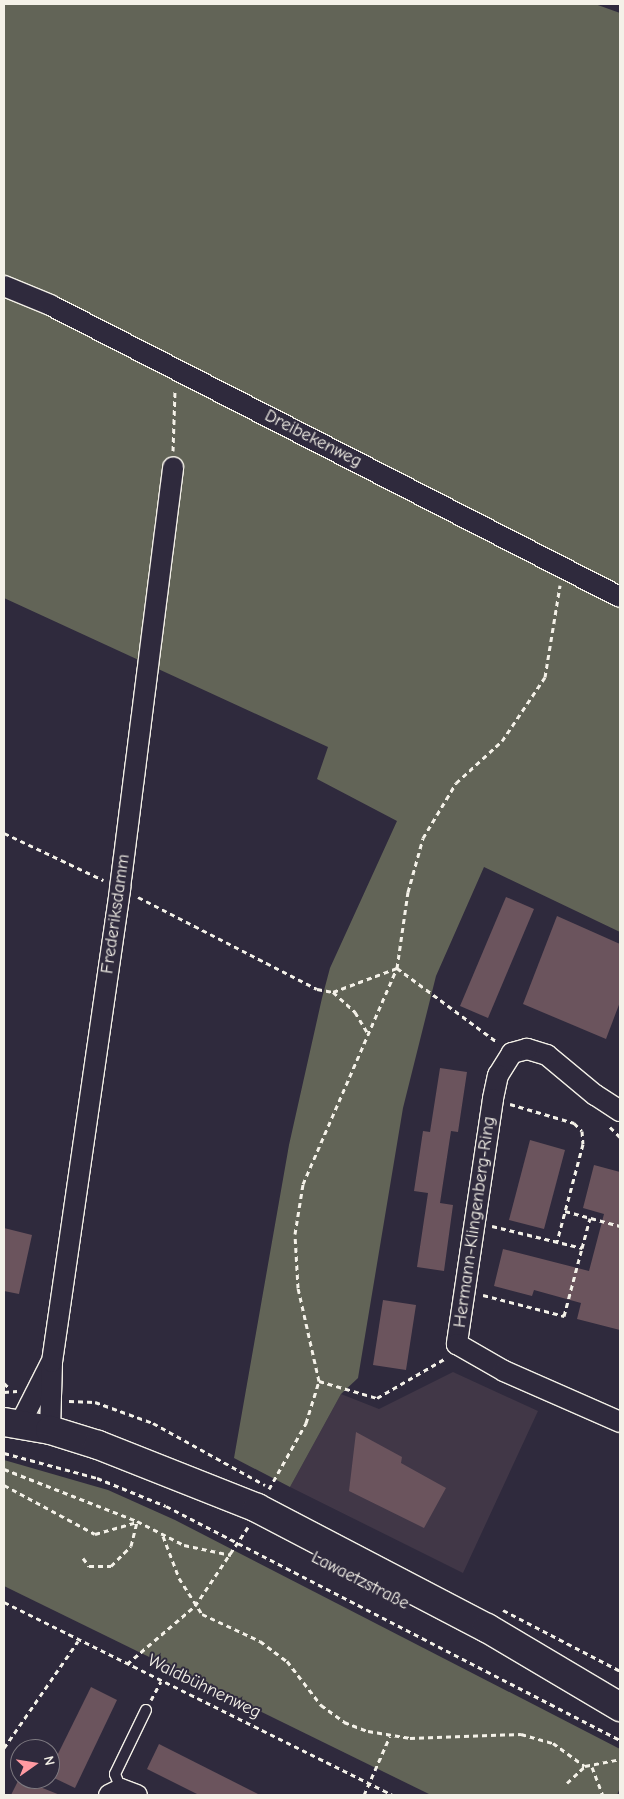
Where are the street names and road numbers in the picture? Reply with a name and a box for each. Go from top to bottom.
street label: Dreibekenweg [261,405,365,473]
street label: Frederiksdamm [97,853,135,975]
street label: Hermann-Klingenberg-Ring [449,1115,501,1329]
street label: Lawaetzstraße [307,1547,413,1615]
street label: Waldbühnenweg [144,1650,264,1724]

